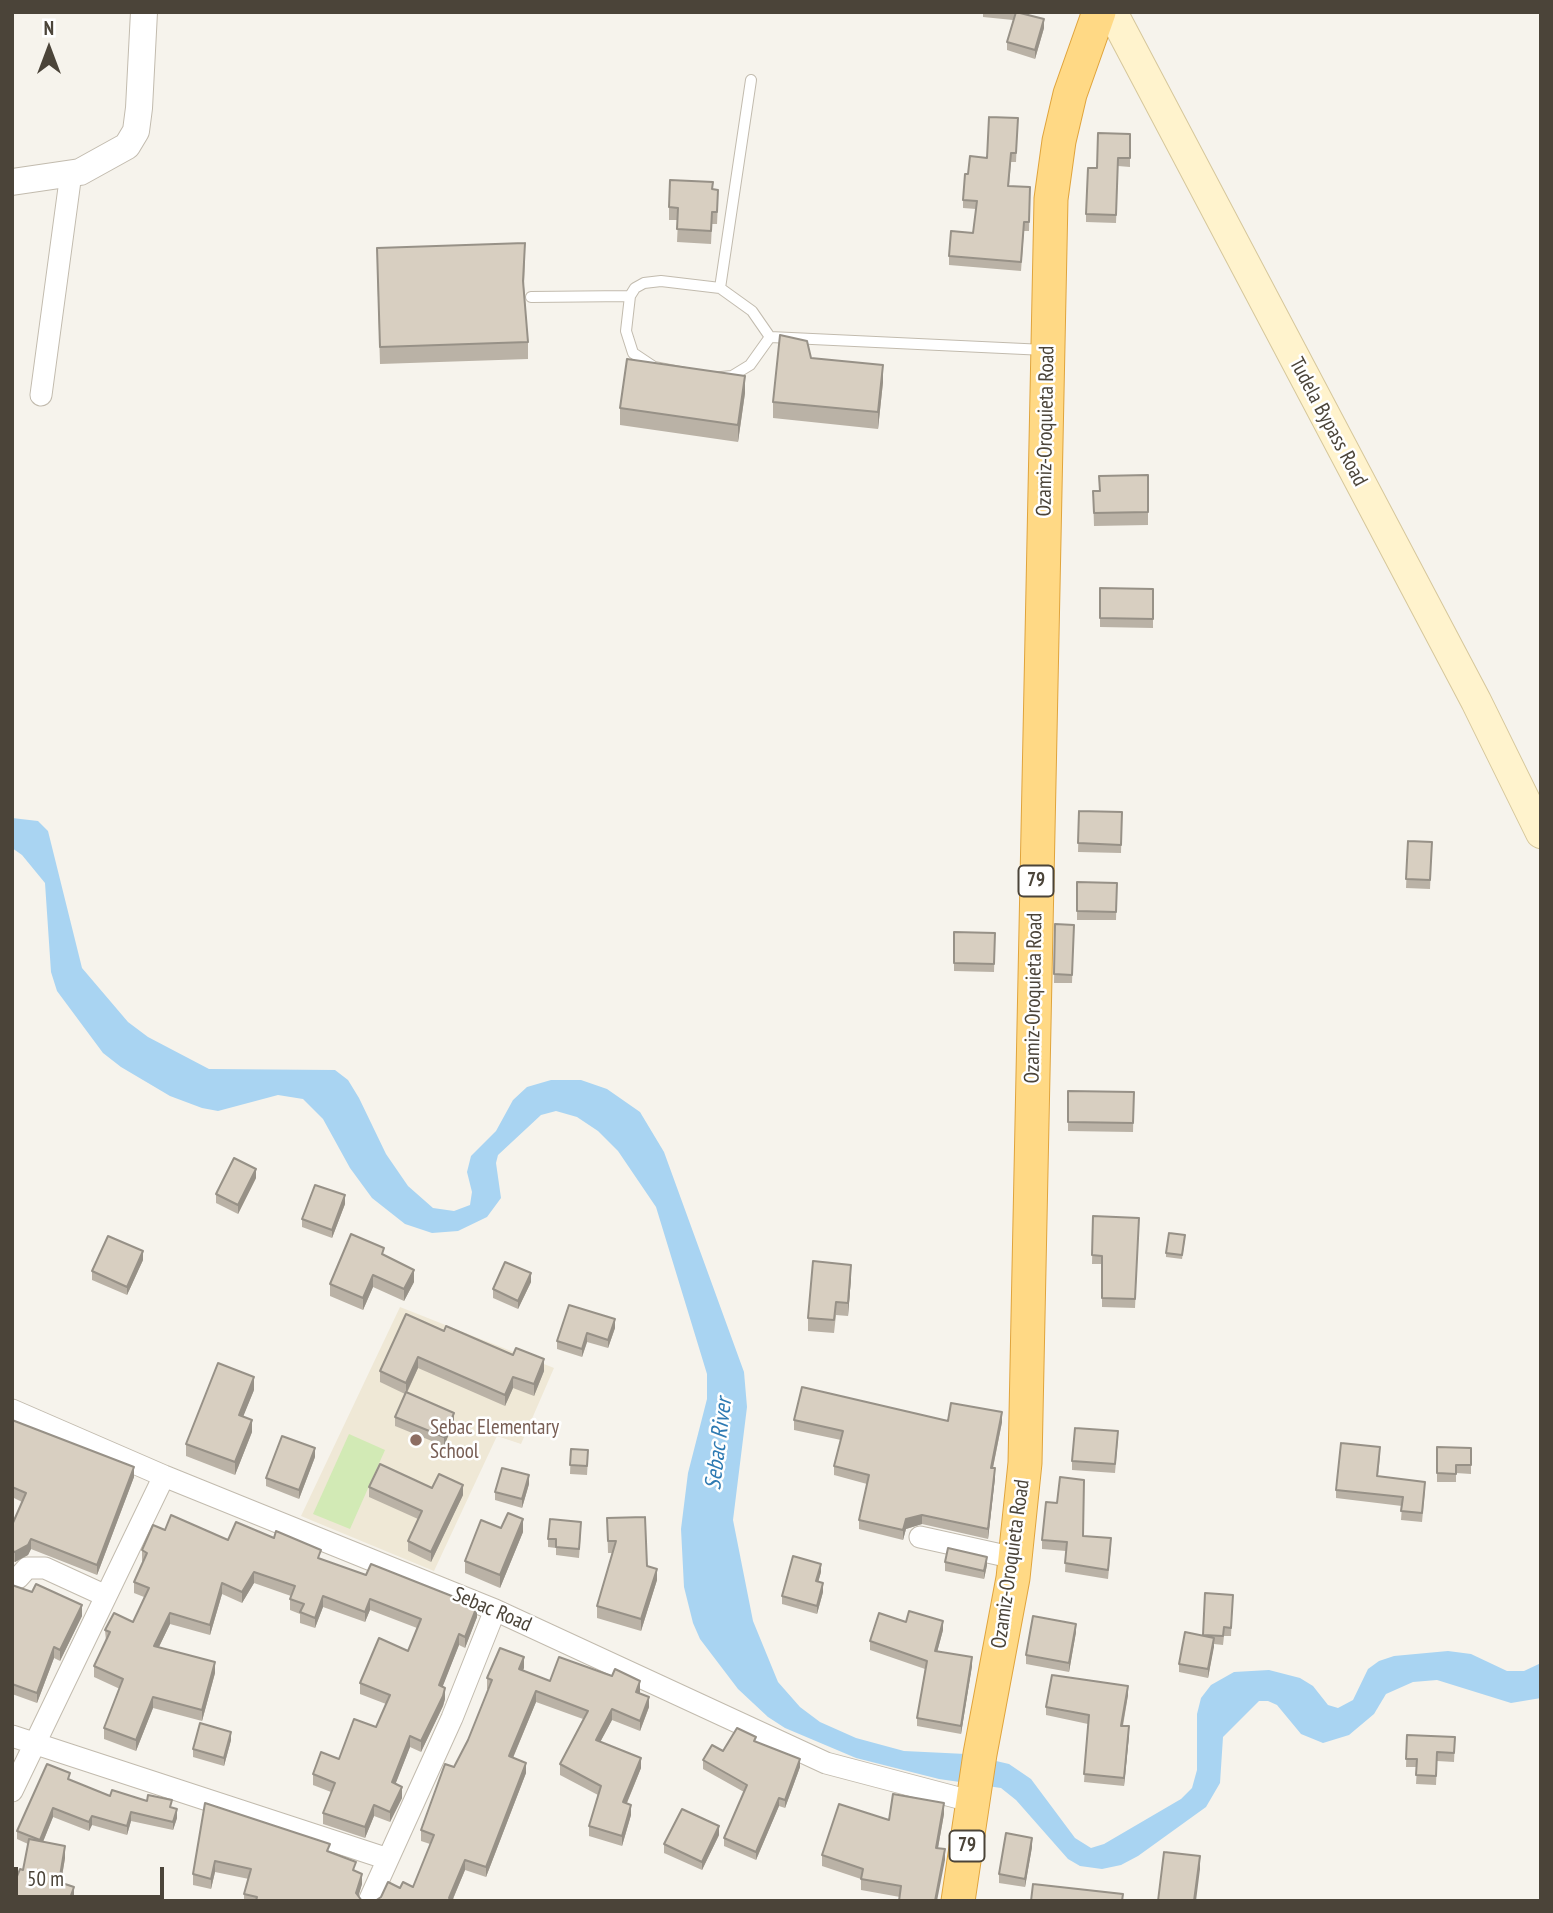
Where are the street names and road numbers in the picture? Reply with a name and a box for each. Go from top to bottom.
street label: Ozamiz-Oroquieta Road [1032,346,1060,516]
street label: Tudela Bypass Road [1284,353,1372,491]
road number: 79 [1018,866,1054,897]
street label: Ozamiz-Oroquieta Road [1020,913,1048,1083]
street label: Ozamiz-Oroquieta Road [987,1478,1035,1650]
street label: Sebac Road [449,1582,535,1638]
road number: 79 [950,1830,984,1862]

